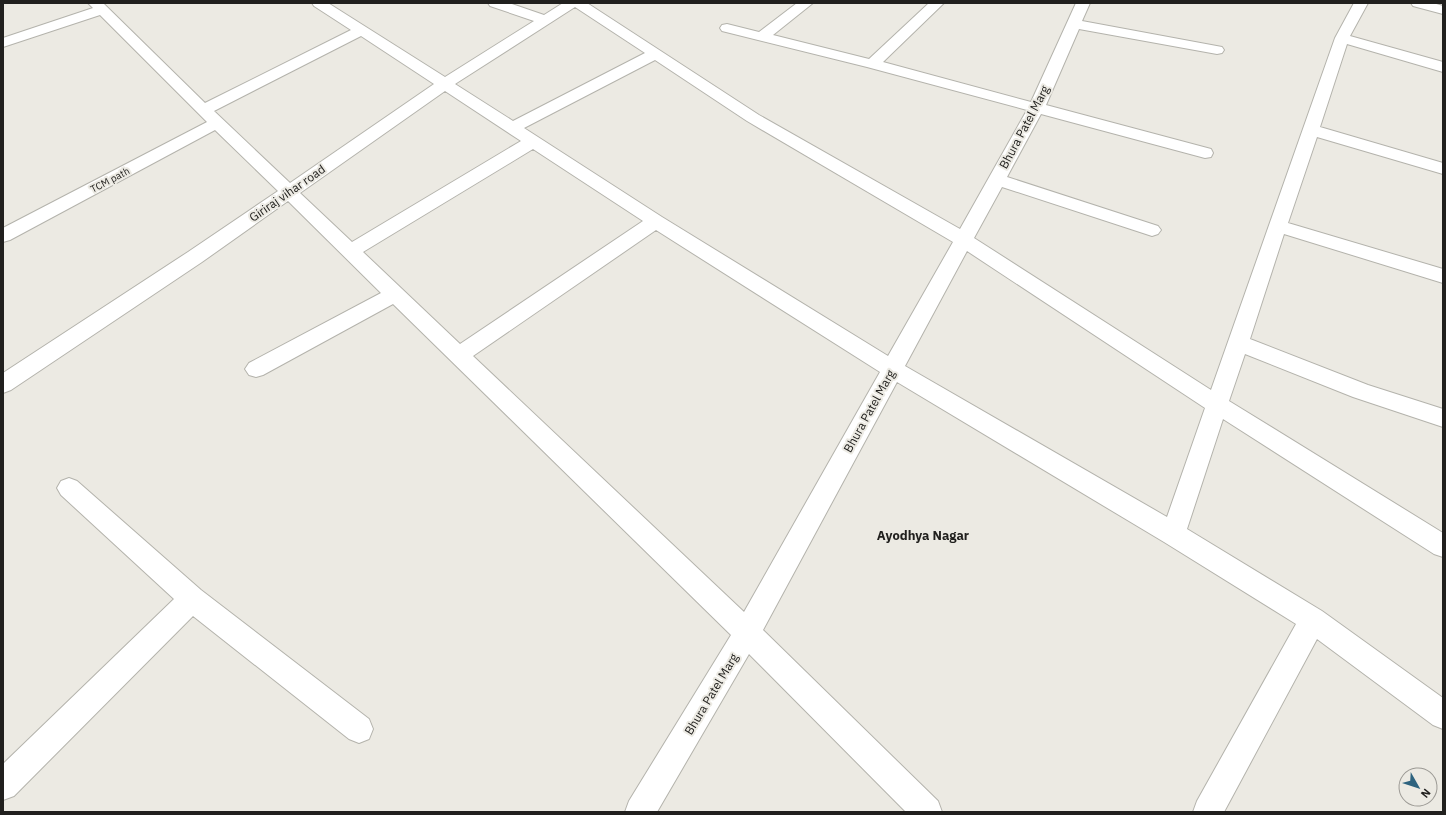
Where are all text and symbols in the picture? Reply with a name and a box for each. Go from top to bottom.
street label: Bhura Patel Marg [996,82,1053,171]
street label: Giriraj vihar road [246,161,328,225]
street label: TCM path [88,164,132,196]
street label: Bhura Patel Marg [840,367,898,455]
district label: Ayodhya Nagar [877,527,969,544]
street label: Bhura Patel Marg [681,650,741,737]
north arrow [1398,767,1438,807]
text: N [1418,786,1434,801]

